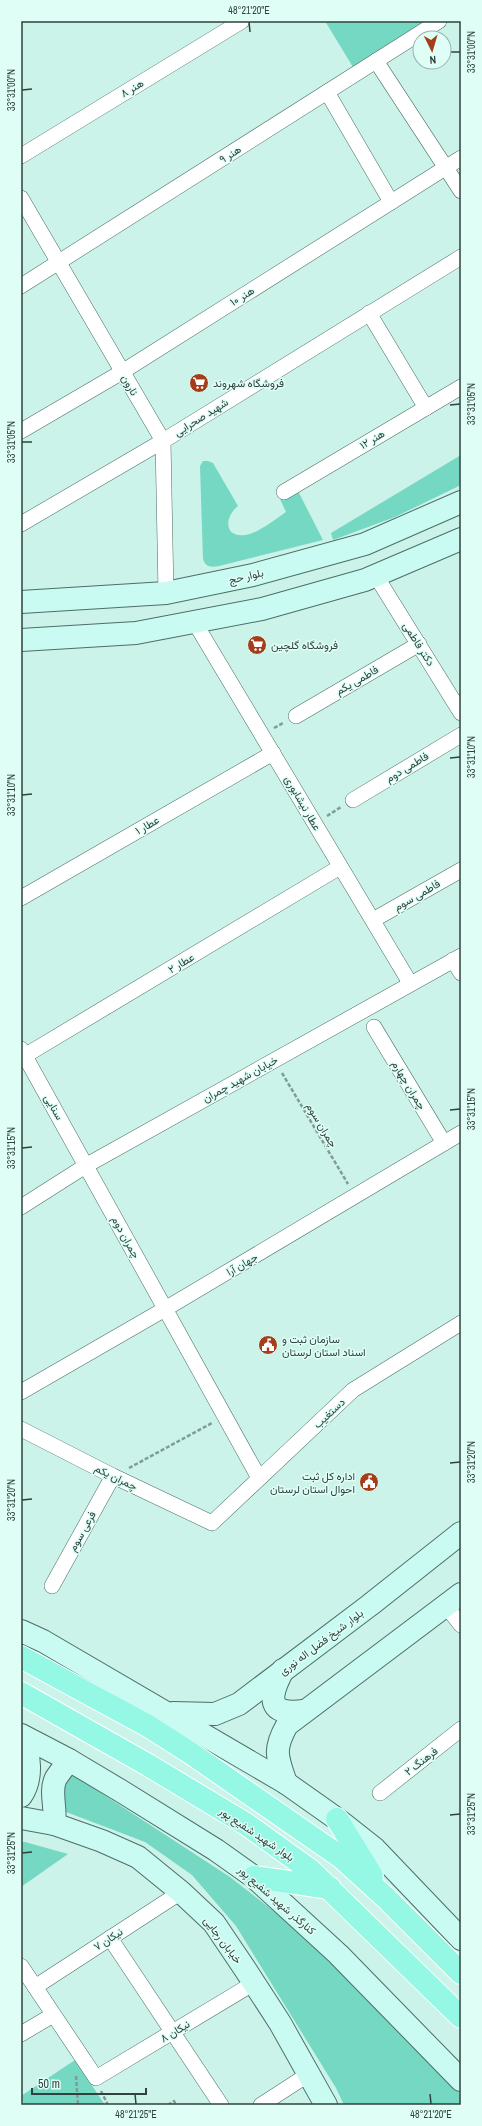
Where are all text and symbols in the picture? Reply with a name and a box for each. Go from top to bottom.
text: 48°21'20"E [228,4,270,17]
north arrow [412,30,452,70]
text: 33°31'00"N [465,31,478,73]
text: N [429,53,437,67]
text: 33°31'00"N [5,69,18,111]
street label: هنر ۸ [118,75,146,100]
street label: هنر ۹ [216,142,244,166]
street label: هنر ۱۰ [227,283,257,309]
street label: نارون [118,372,142,398]
supermarket icon: فروشگاه شهروند [188,372,210,394]
place label: فروشگاه شهروند [213,376,284,390]
text: 33°31'05"N [465,383,478,425]
street label: شهید صحرایی [171,395,231,439]
text: 33°31'05"N [5,421,18,463]
street label: هنر ۱۲ [357,426,387,452]
street label: بلوار حج [227,565,265,588]
street label: دکتر فاطمی [400,619,438,669]
supermarket icon: فروشگاه گلچین [246,634,268,656]
place label: فروشگاه گلچین [271,638,338,653]
street label: فاطمی یکم [333,662,381,699]
text: 33°31'10"N [465,736,478,778]
street label: فاطمی دوم [383,749,432,786]
street label: عطار نیشابوری [282,773,325,833]
text: 33°31'10"N [5,774,18,816]
street label: عطار ۱ [132,812,162,837]
street label: فاطمی سوم [391,876,443,915]
street label: عطار ۲ [165,950,197,976]
street label: خیابان شهید چمران [200,1053,281,1106]
street label: چمران چهارم [388,1058,429,1113]
text: 33°31'15"N [465,1088,478,1130]
street label: سنایی [41,1092,67,1123]
street label: چمران سوم [302,1100,341,1150]
text: 33°31'15"N [5,1127,18,1169]
street label: چمران دوم [108,1213,143,1261]
street label: جهان آرا [224,1249,260,1279]
place label: سازمان ثبت و اسناد استان لرستان [282,1332,366,1359]
public building icon: سازمان ثبت و اسناد استان لرستان [257,1334,279,1356]
street label: دستغیب [310,1395,348,1431]
text: 33°31'20"N [465,1441,478,1483]
street label: چمران یکم [92,1461,140,1494]
place label: اداره کل ثبت احوال استان لرستان [270,1469,355,1496]
public building icon: اداره کل ثبت احوال استان لرستان [358,1471,380,1493]
text: 33°31'20"N [5,1479,18,1521]
street label: فرعی سوم [65,1508,100,1554]
street label: بلوار شیخ فضل اله نوری [276,1606,366,1679]
street label: فرهنگ ۲ [402,1744,440,1778]
text: 33°31'25"N [465,1793,478,1835]
street label: بلوار شهید شفیع پور [215,1803,297,1865]
text: 33°31'25"N [5,1832,18,1874]
street label: کنارگذر شهید شفیع پور [234,1862,319,1938]
street label: خیابان رجایی [201,1914,245,1966]
street label: نیکان ۷ [91,1924,125,1954]
street label: نیکان ۸ [158,2017,192,2045]
scale bar [32,2070,146,2096]
text: 50 m [38,2076,60,2092]
text: 48°21'25"E [115,2108,157,2121]
text: 48°21'20"E [410,2108,452,2121]

